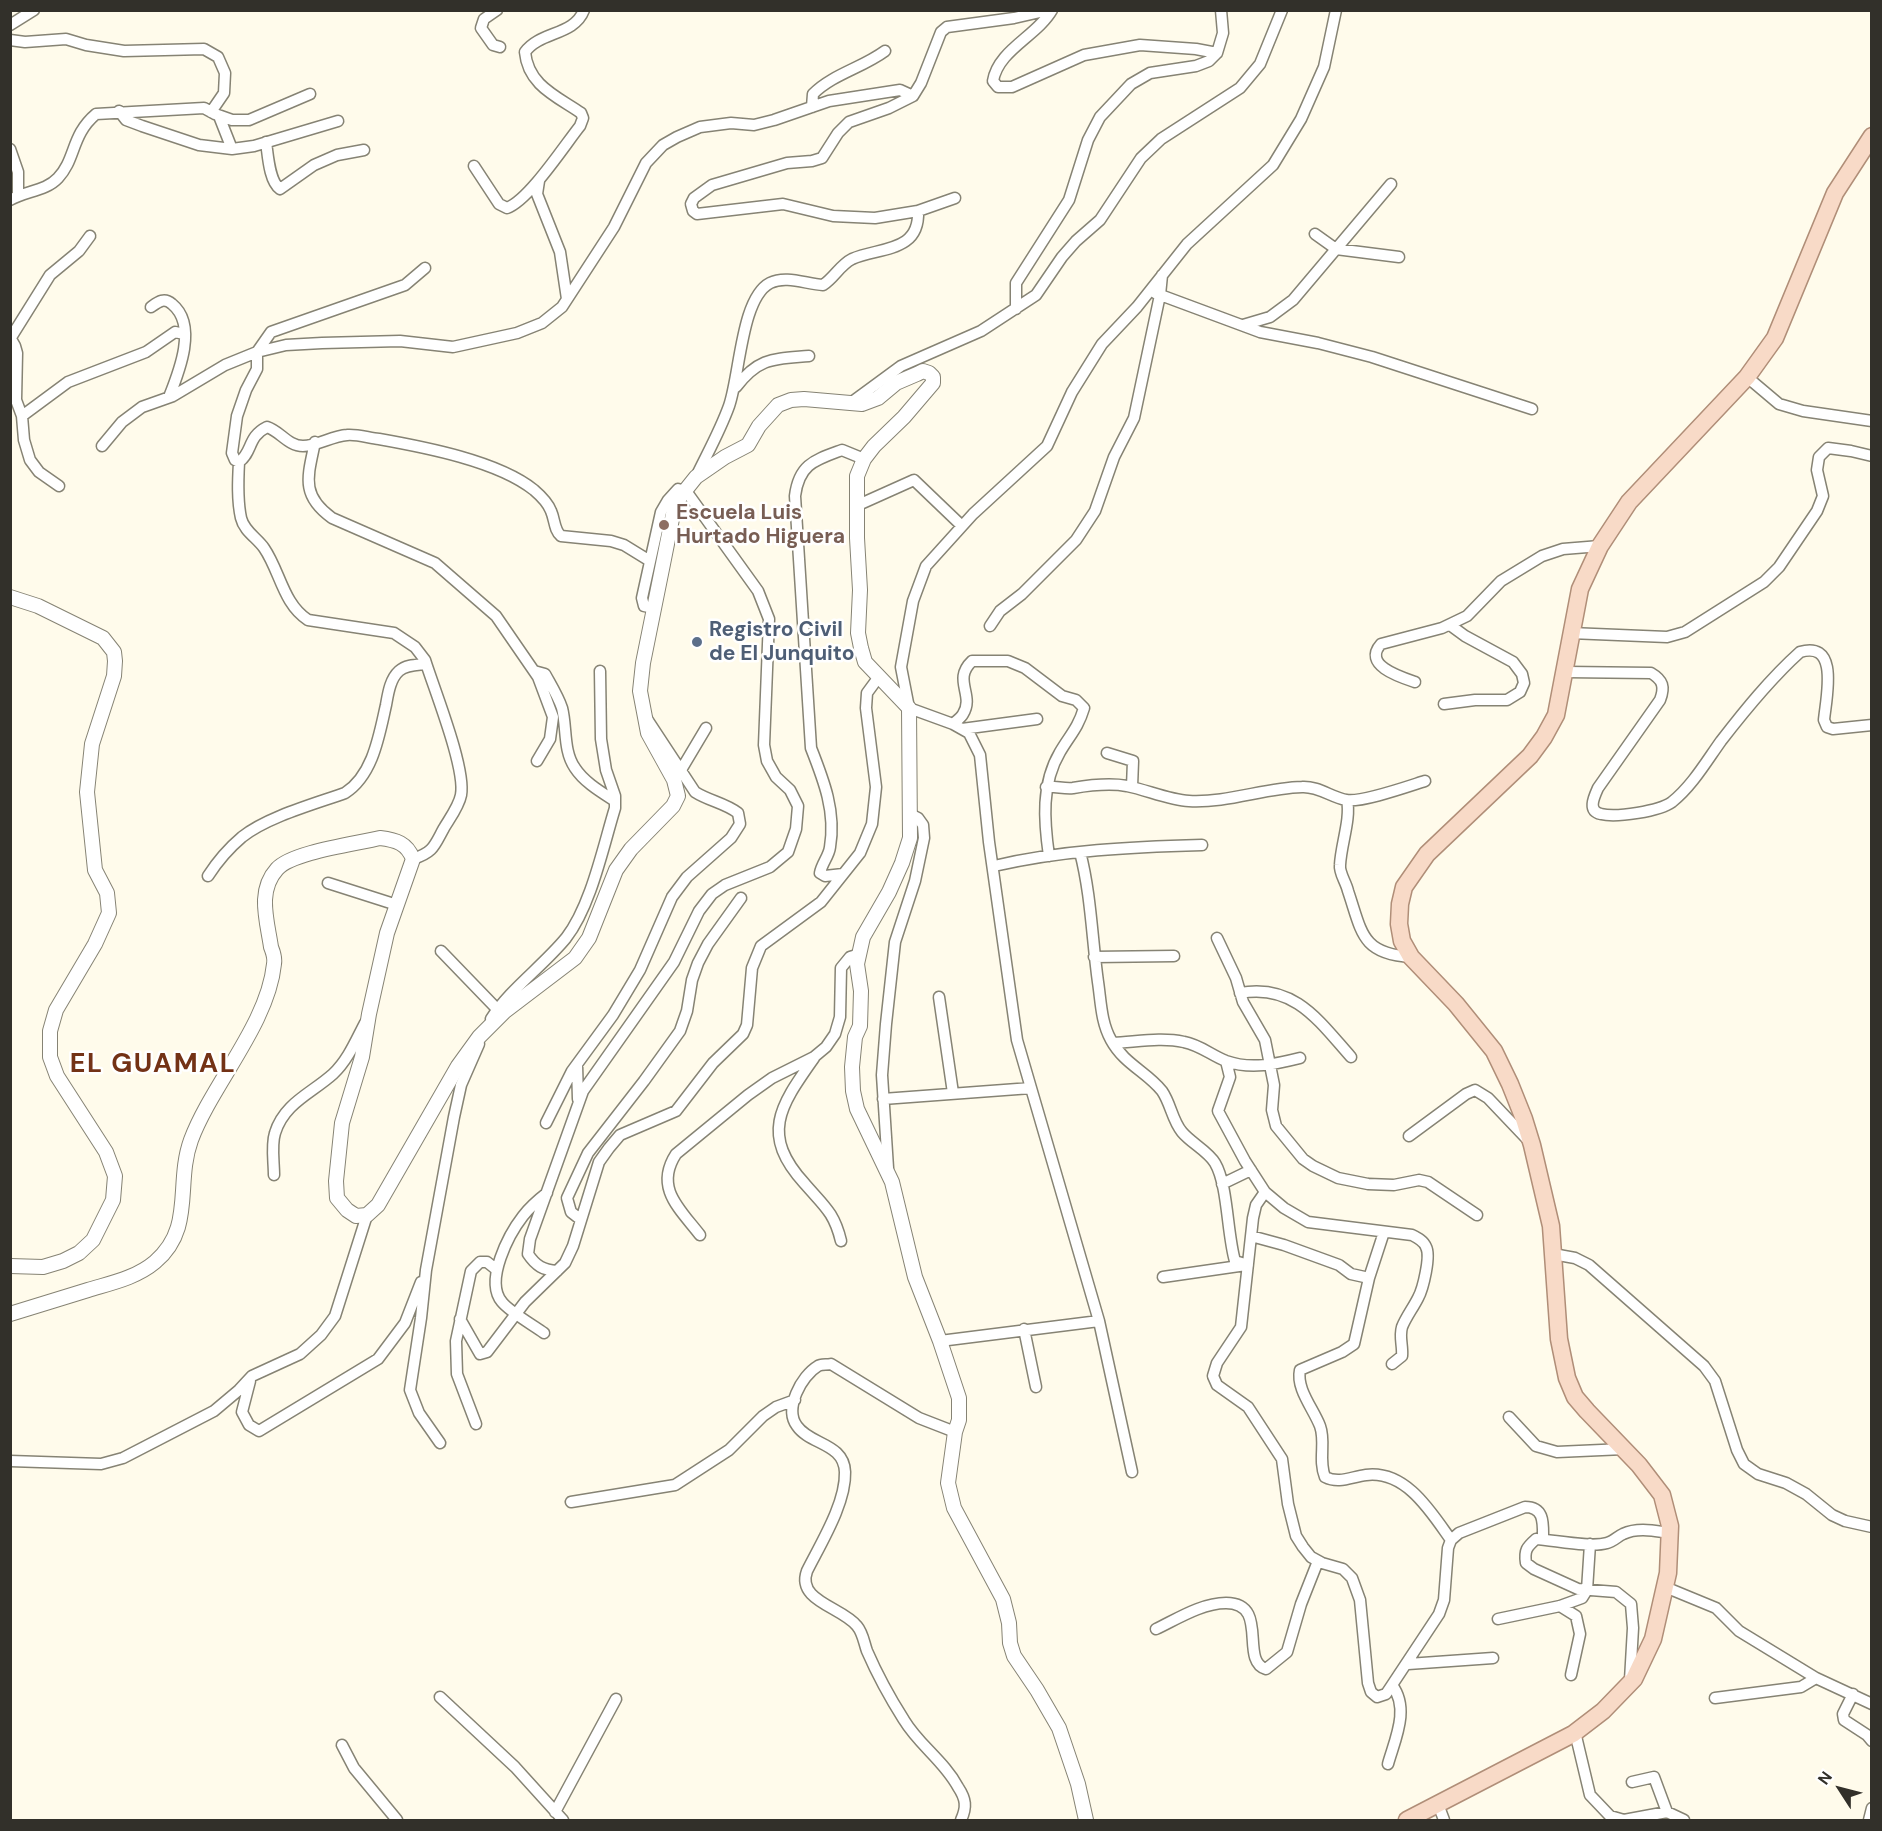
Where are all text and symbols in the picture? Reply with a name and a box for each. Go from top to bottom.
place label: Escuela Luis Hurtado Higuera [676,500,845,550]
marker: Escuela Luis Hurtado Higuera [657,518,671,532]
place label: Registro Civil de El Junquito [709,617,854,667]
marker: Registro Civil de El Junquito [690,635,704,649]
district label: EL GUAMAL [70,1049,236,1081]
north arrow [1810,1759,1870,1819]
text: N [1813,1767,1837,1789]

